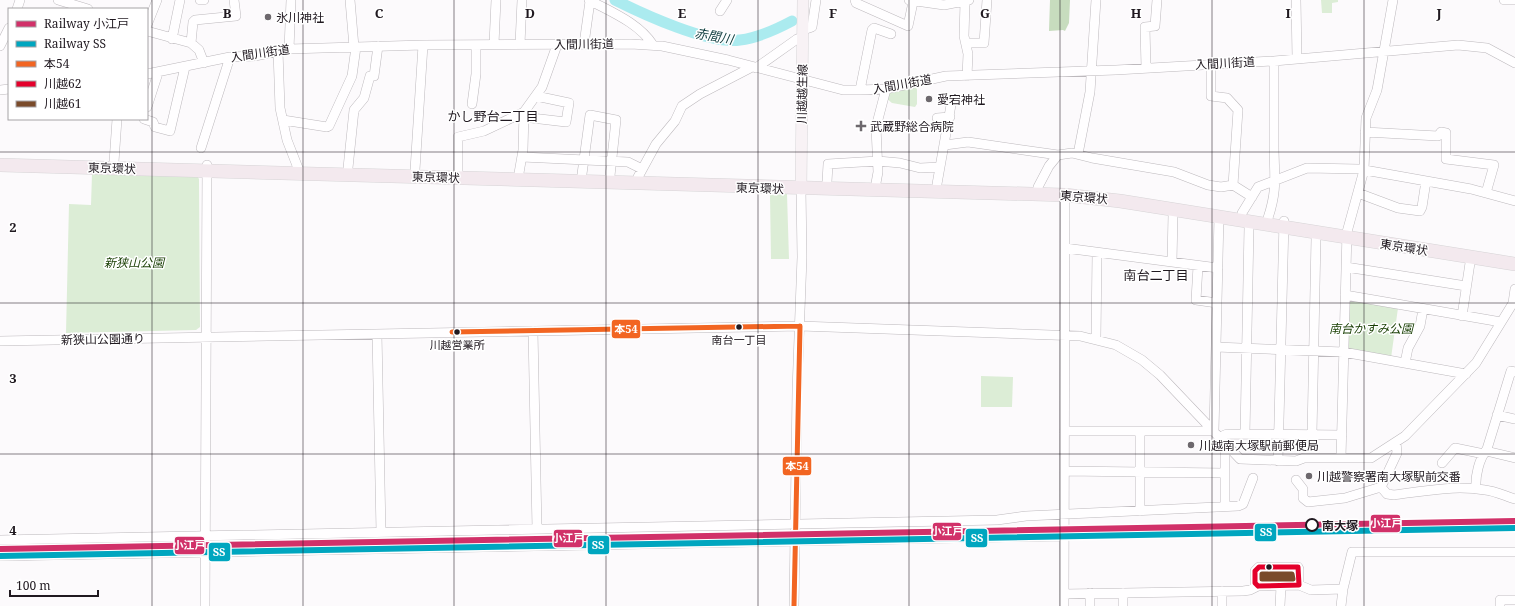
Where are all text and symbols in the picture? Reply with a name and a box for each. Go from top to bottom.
text: B [223,4,232,22]
text: C [375,4,384,22]
text: D [525,4,535,22]
text: E [678,4,687,22]
text: F [829,4,837,22]
text: G [980,4,990,22]
text: H [1131,4,1142,22]
text: I [1285,4,1291,22]
text: J [1435,4,1442,22]
legend [8,8,148,120]
place label: 氷川神社 [276,9,324,26]
marker: 氷川神社 [263,12,273,22]
text: Railway 小江戸 [44,15,129,32]
water label: 赤間川 [693,24,737,49]
text: Railway SS [44,35,106,52]
street label: 入間川街道 [554,35,614,53]
street label: 入間川街道 [229,40,291,66]
street label: 入間川街道 [1195,53,1255,73]
text: 本54 [44,55,70,72]
street label: 川越越生線 [793,64,811,124]
street label: 入間川街道 [871,70,933,98]
text: 川越62 [44,75,81,92]
place label: 愛宕神社 [937,91,985,108]
marker: 愛宕神社 [924,94,934,104]
text: 川越61 [44,95,81,112]
district label: かし野台二丁目 [447,107,539,125]
place label: 武蔵野総合病院 [870,118,954,135]
marker: 武蔵野総合病院 [855,120,867,132]
street label: 東京環状 [88,159,136,177]
street label: 東京環状 [412,168,460,186]
street label: 東京環状 [736,179,784,197]
street label: 東京環状 [1059,186,1109,208]
text: 2 [9,218,17,236]
street label: 東京環状 [1379,235,1429,259]
park label: 新狭山公園 [104,254,166,271]
district label: 南台二丁目 [1123,266,1189,284]
line badge: 本54 [611,319,641,339]
park label: 南台かすみ公園 [1329,320,1415,337]
text: 本54 [614,321,638,336]
marker: 南台一丁目 [734,322,744,332]
marker: 川越営業所 [452,327,462,337]
street label: 新狭山公園通り [61,330,145,348]
place label: 南台一丁目 [712,332,767,347]
place label: 川越営業所 [430,337,485,352]
text: 3 [9,369,17,387]
place label: 川越南大塚駅前郵便局 [1199,437,1319,454]
marker: 川越南大塚駅前郵便局 [1186,440,1196,450]
line badge: 本54 [782,456,812,476]
text: 本54 [785,458,809,473]
place label: 川越警察署南大塚駅前交番 [1317,468,1461,485]
marker: 川越警察署南大塚駅前交番 [1304,471,1314,481]
line badge: 小江戸 [1370,514,1401,533]
text: 小江戸 [1370,515,1403,530]
place label: 南大塚 [1322,517,1358,534]
marker: 南大塚 [1305,518,1319,532]
text: 4 [9,521,17,539]
line badge: 小江戸 [932,522,962,541]
text: 小江戸 [931,523,964,538]
line badge: SS [1254,523,1277,542]
text: SS [1260,524,1272,539]
line badge: SS [965,528,988,548]
line badge: 小江戸 [553,529,583,548]
text: 小江戸 [552,530,585,545]
text: SS [971,530,983,545]
line badge: SS [587,535,610,555]
line badge: 小江戸 [174,536,205,555]
text: 小江戸 [173,537,206,552]
text: SS [592,537,604,552]
line badge: SS [208,542,231,562]
text: SS [213,544,225,559]
unlabelled marker [1264,562,1274,572]
scale bar [10,572,98,598]
text: 100 m [16,577,51,594]

